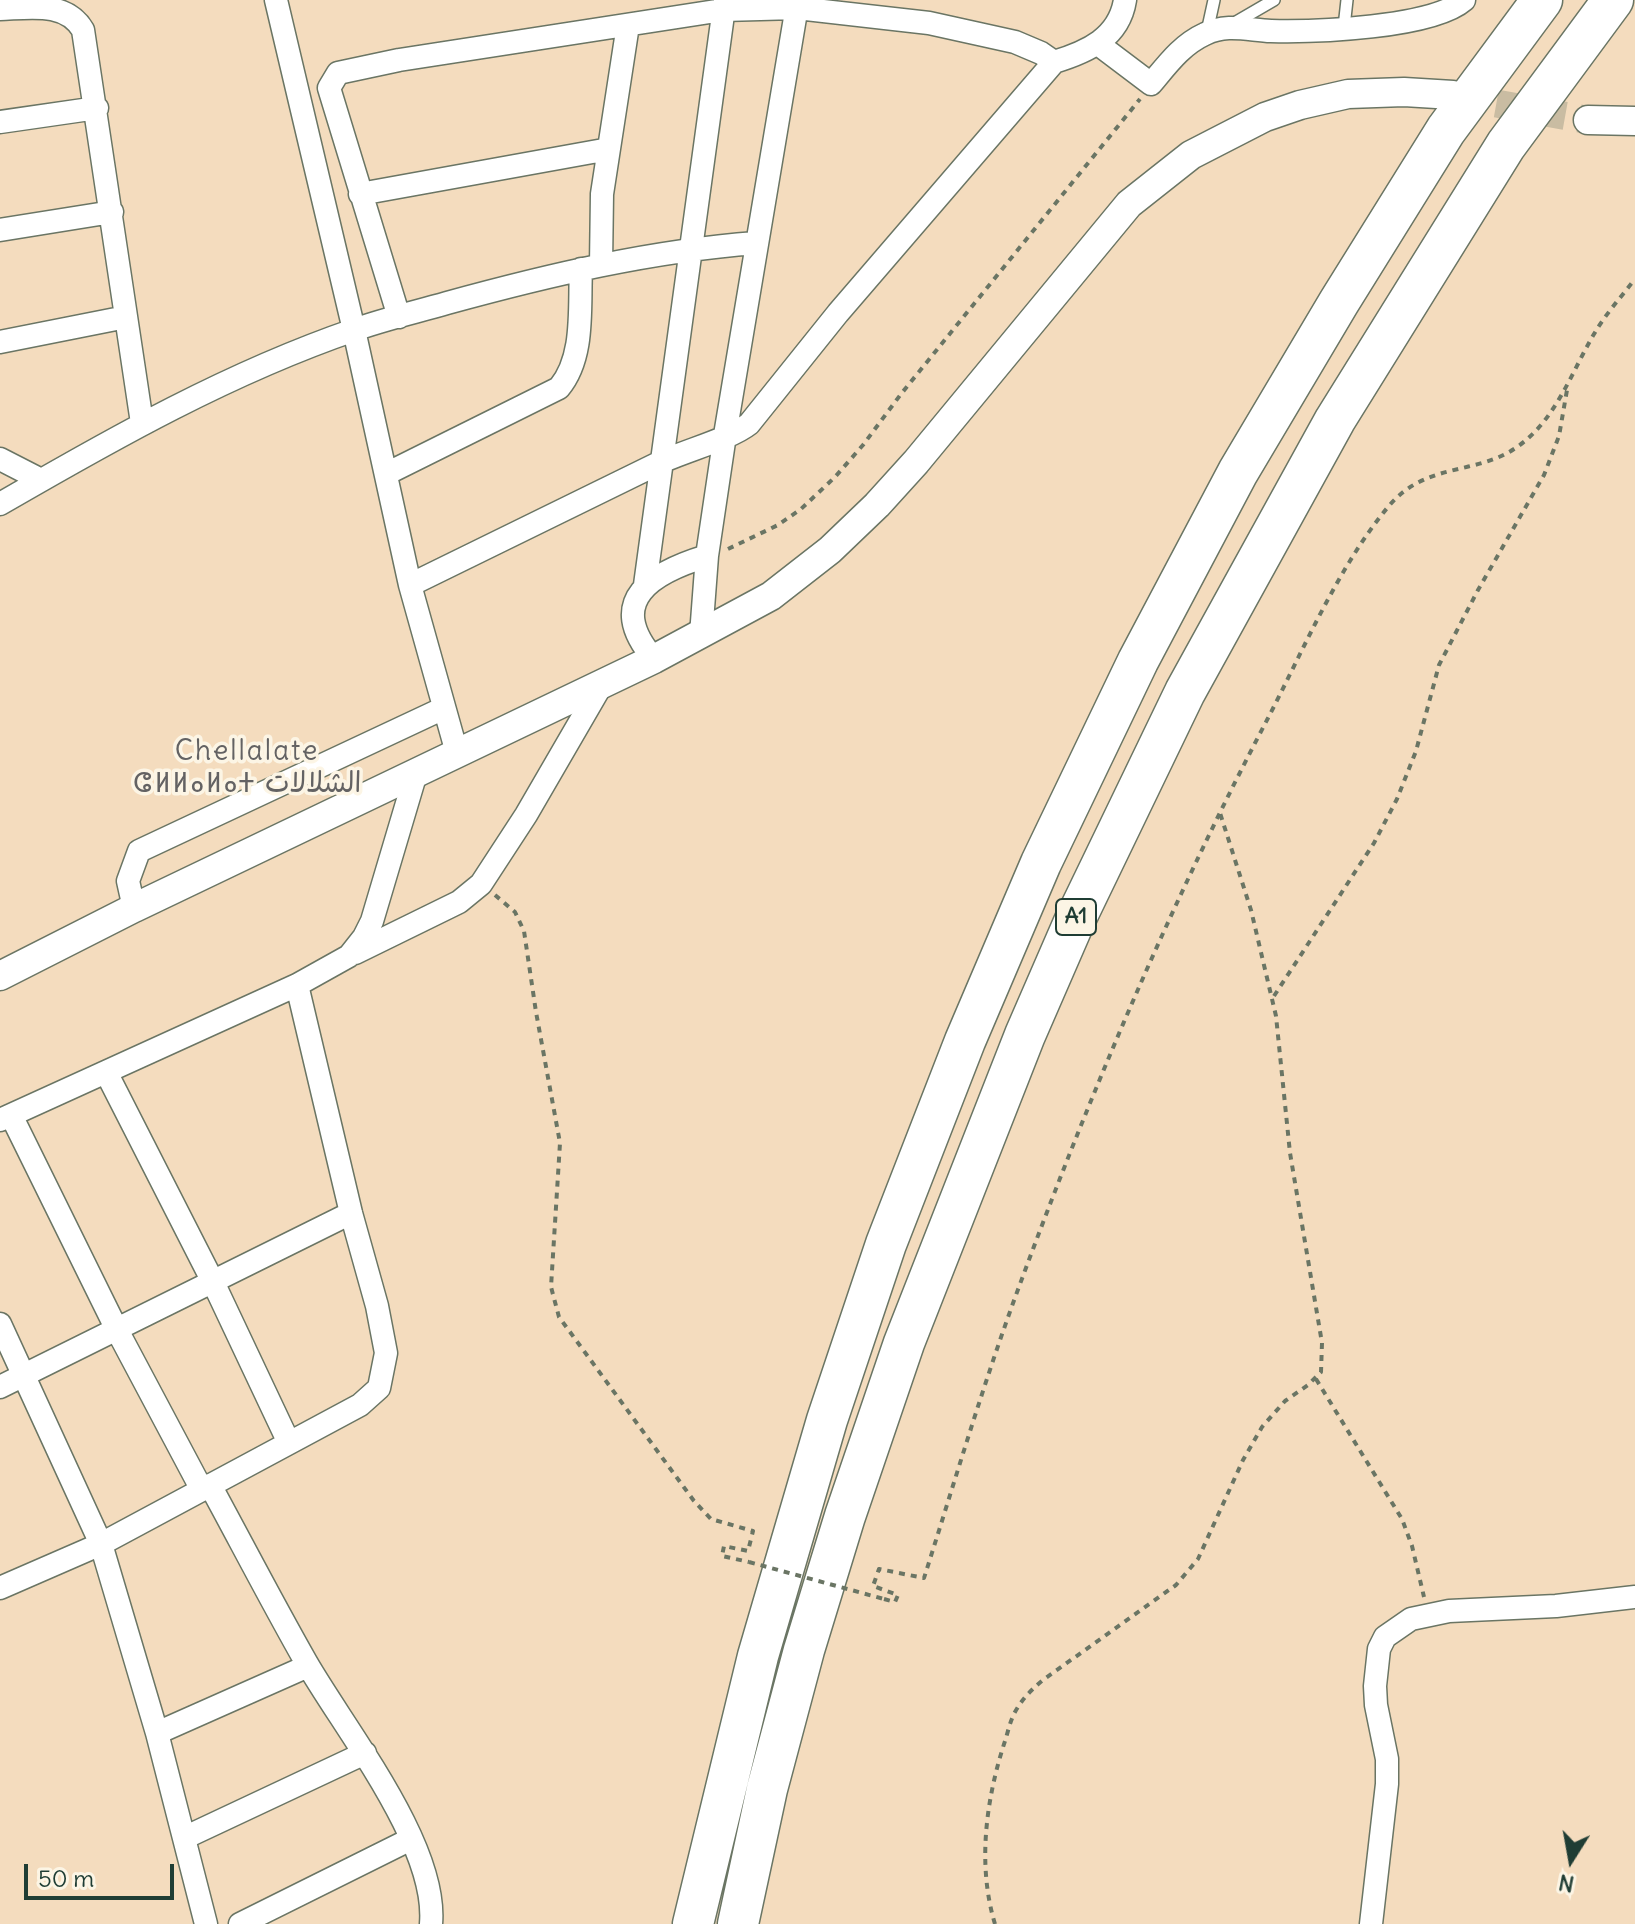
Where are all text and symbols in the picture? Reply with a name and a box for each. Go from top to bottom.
district label: Chellalate ⵛⵍⵍⴰⵍⴰⵜ الشلالات [141,735,353,801]
road number: A1 [1056,899,1096,935]
north arrow [1531,1820,1611,1900]
scale bar [28,1848,178,1898]
text: 50 m [38,1863,94,1893]
text: N [1556,1868,1577,1899]

